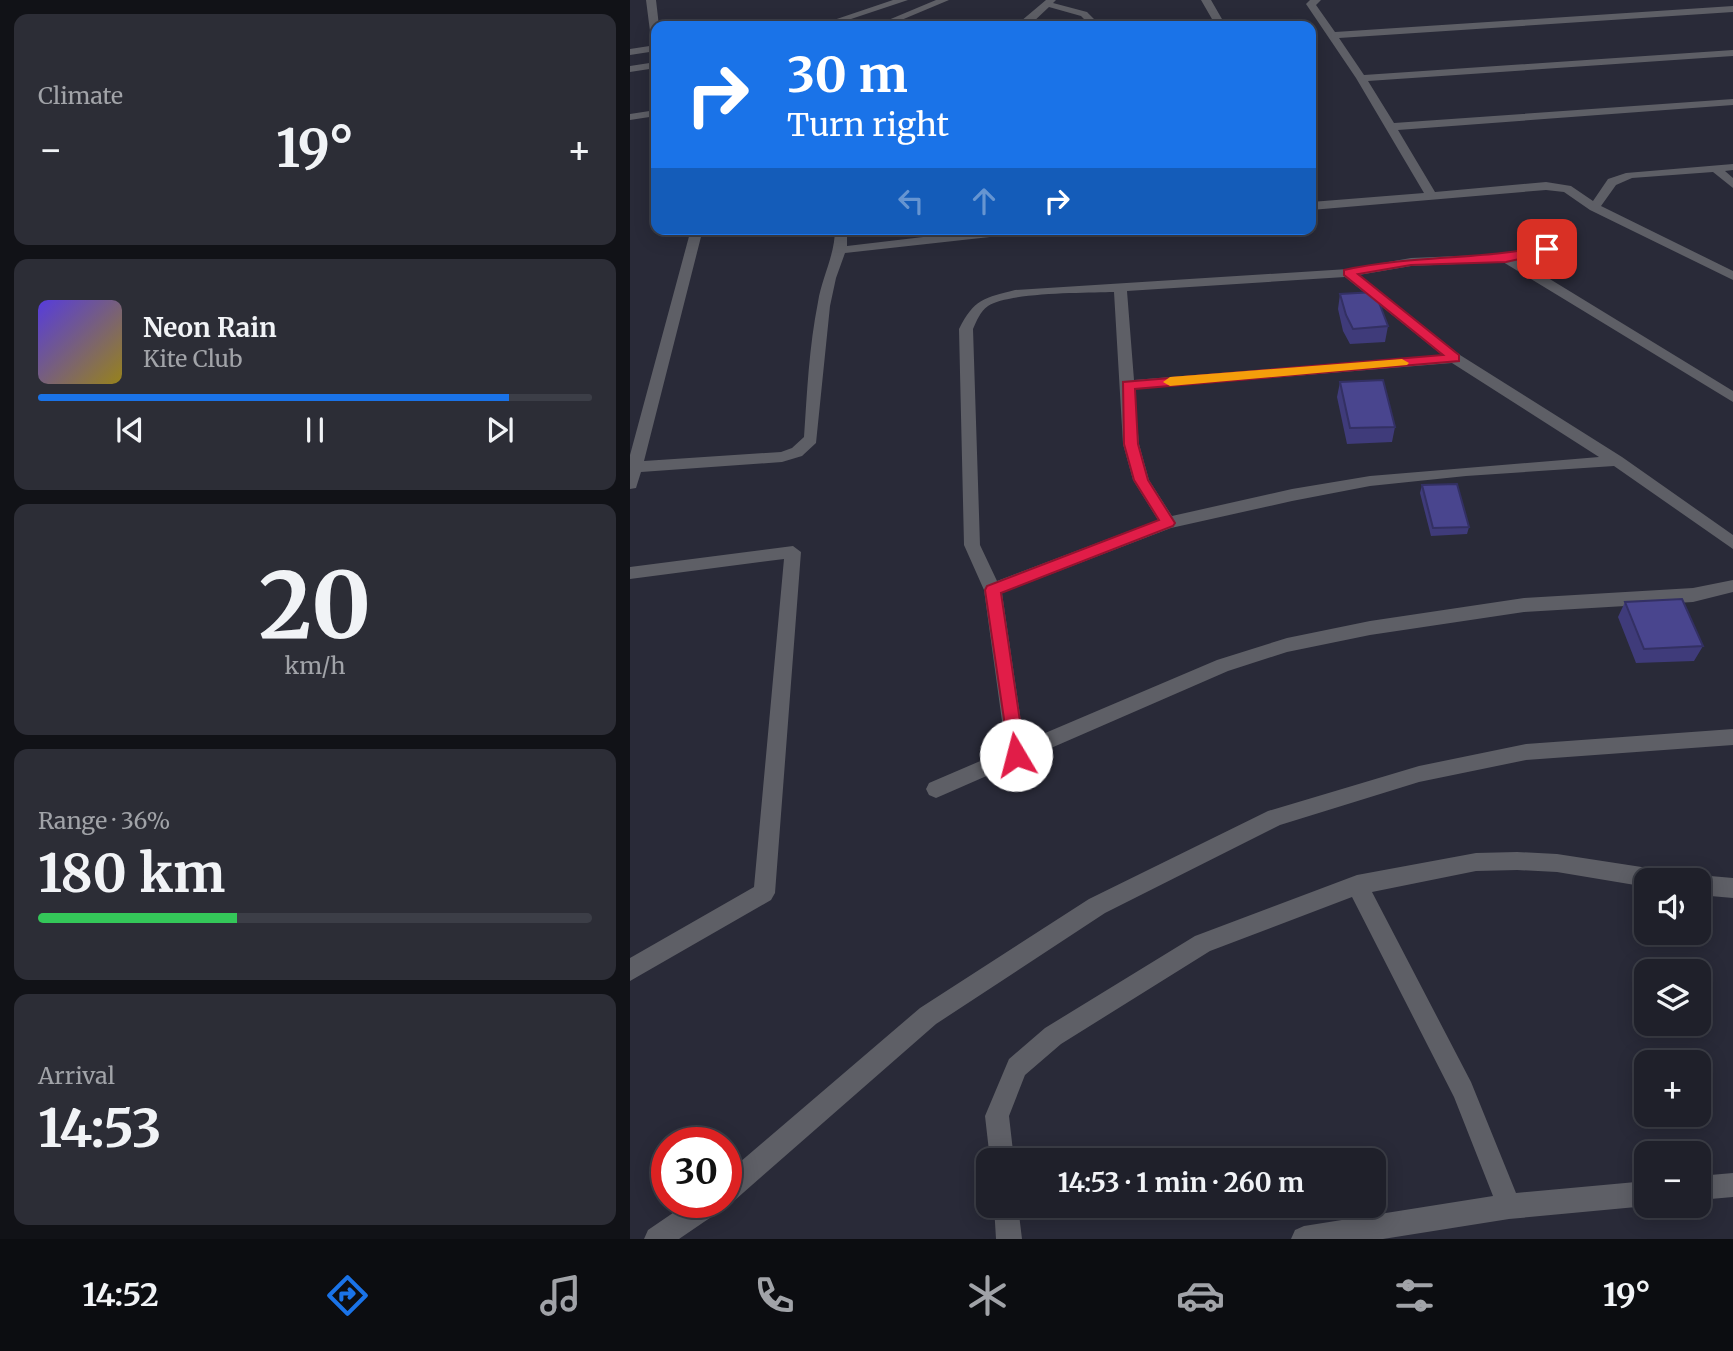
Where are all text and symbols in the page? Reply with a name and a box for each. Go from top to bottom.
text: 30 m [787,44,908,105]
icon: right [672,49,763,140]
text: Climate [38,81,123,110]
text: Turn right [787,105,949,145]
text: 19° [276,116,354,181]
text: − [38,126,63,173]
text: + [567,126,592,173]
icon: left [892,182,930,220]
icon: ahead [965,182,1003,220]
icon: right [1038,182,1076,220]
pin [1517,219,1577,279]
icon: arrive [1528,230,1566,268]
text: Neon Rain [143,311,277,344]
text: Kite Club [143,344,242,373]
icon: previous [111,411,149,449]
icon: pause [296,411,334,449]
icon: next [481,411,519,449]
text: 20 [259,548,371,663]
text: km/h [285,651,345,680]
position arrow [979,718,1053,792]
text: Range · 36% [38,806,170,835]
text: 180 km [38,841,225,906]
map controls [1634,868,1711,1218]
button: sound [1634,868,1711,945]
button: layers [1634,959,1711,1036]
button: + [1634,1050,1711,1127]
text: Arrival [38,1061,115,1090]
text: 14:53 [38,1096,162,1161]
speed limit sign: 30 [651,1127,742,1218]
button: − [1634,1141,1711,1218]
text: 14:53 · 1 min · 260 m [1058,1166,1304,1199]
icon: directions [323,1271,372,1320]
icon: music [536,1271,585,1320]
icon: phone [750,1271,799,1320]
icon: climate [963,1271,1012,1320]
icon: car [1176,1271,1225,1320]
icon: filters [1390,1271,1439,1320]
text: 14:52 [82,1275,159,1315]
text: 19° [1603,1275,1651,1315]

